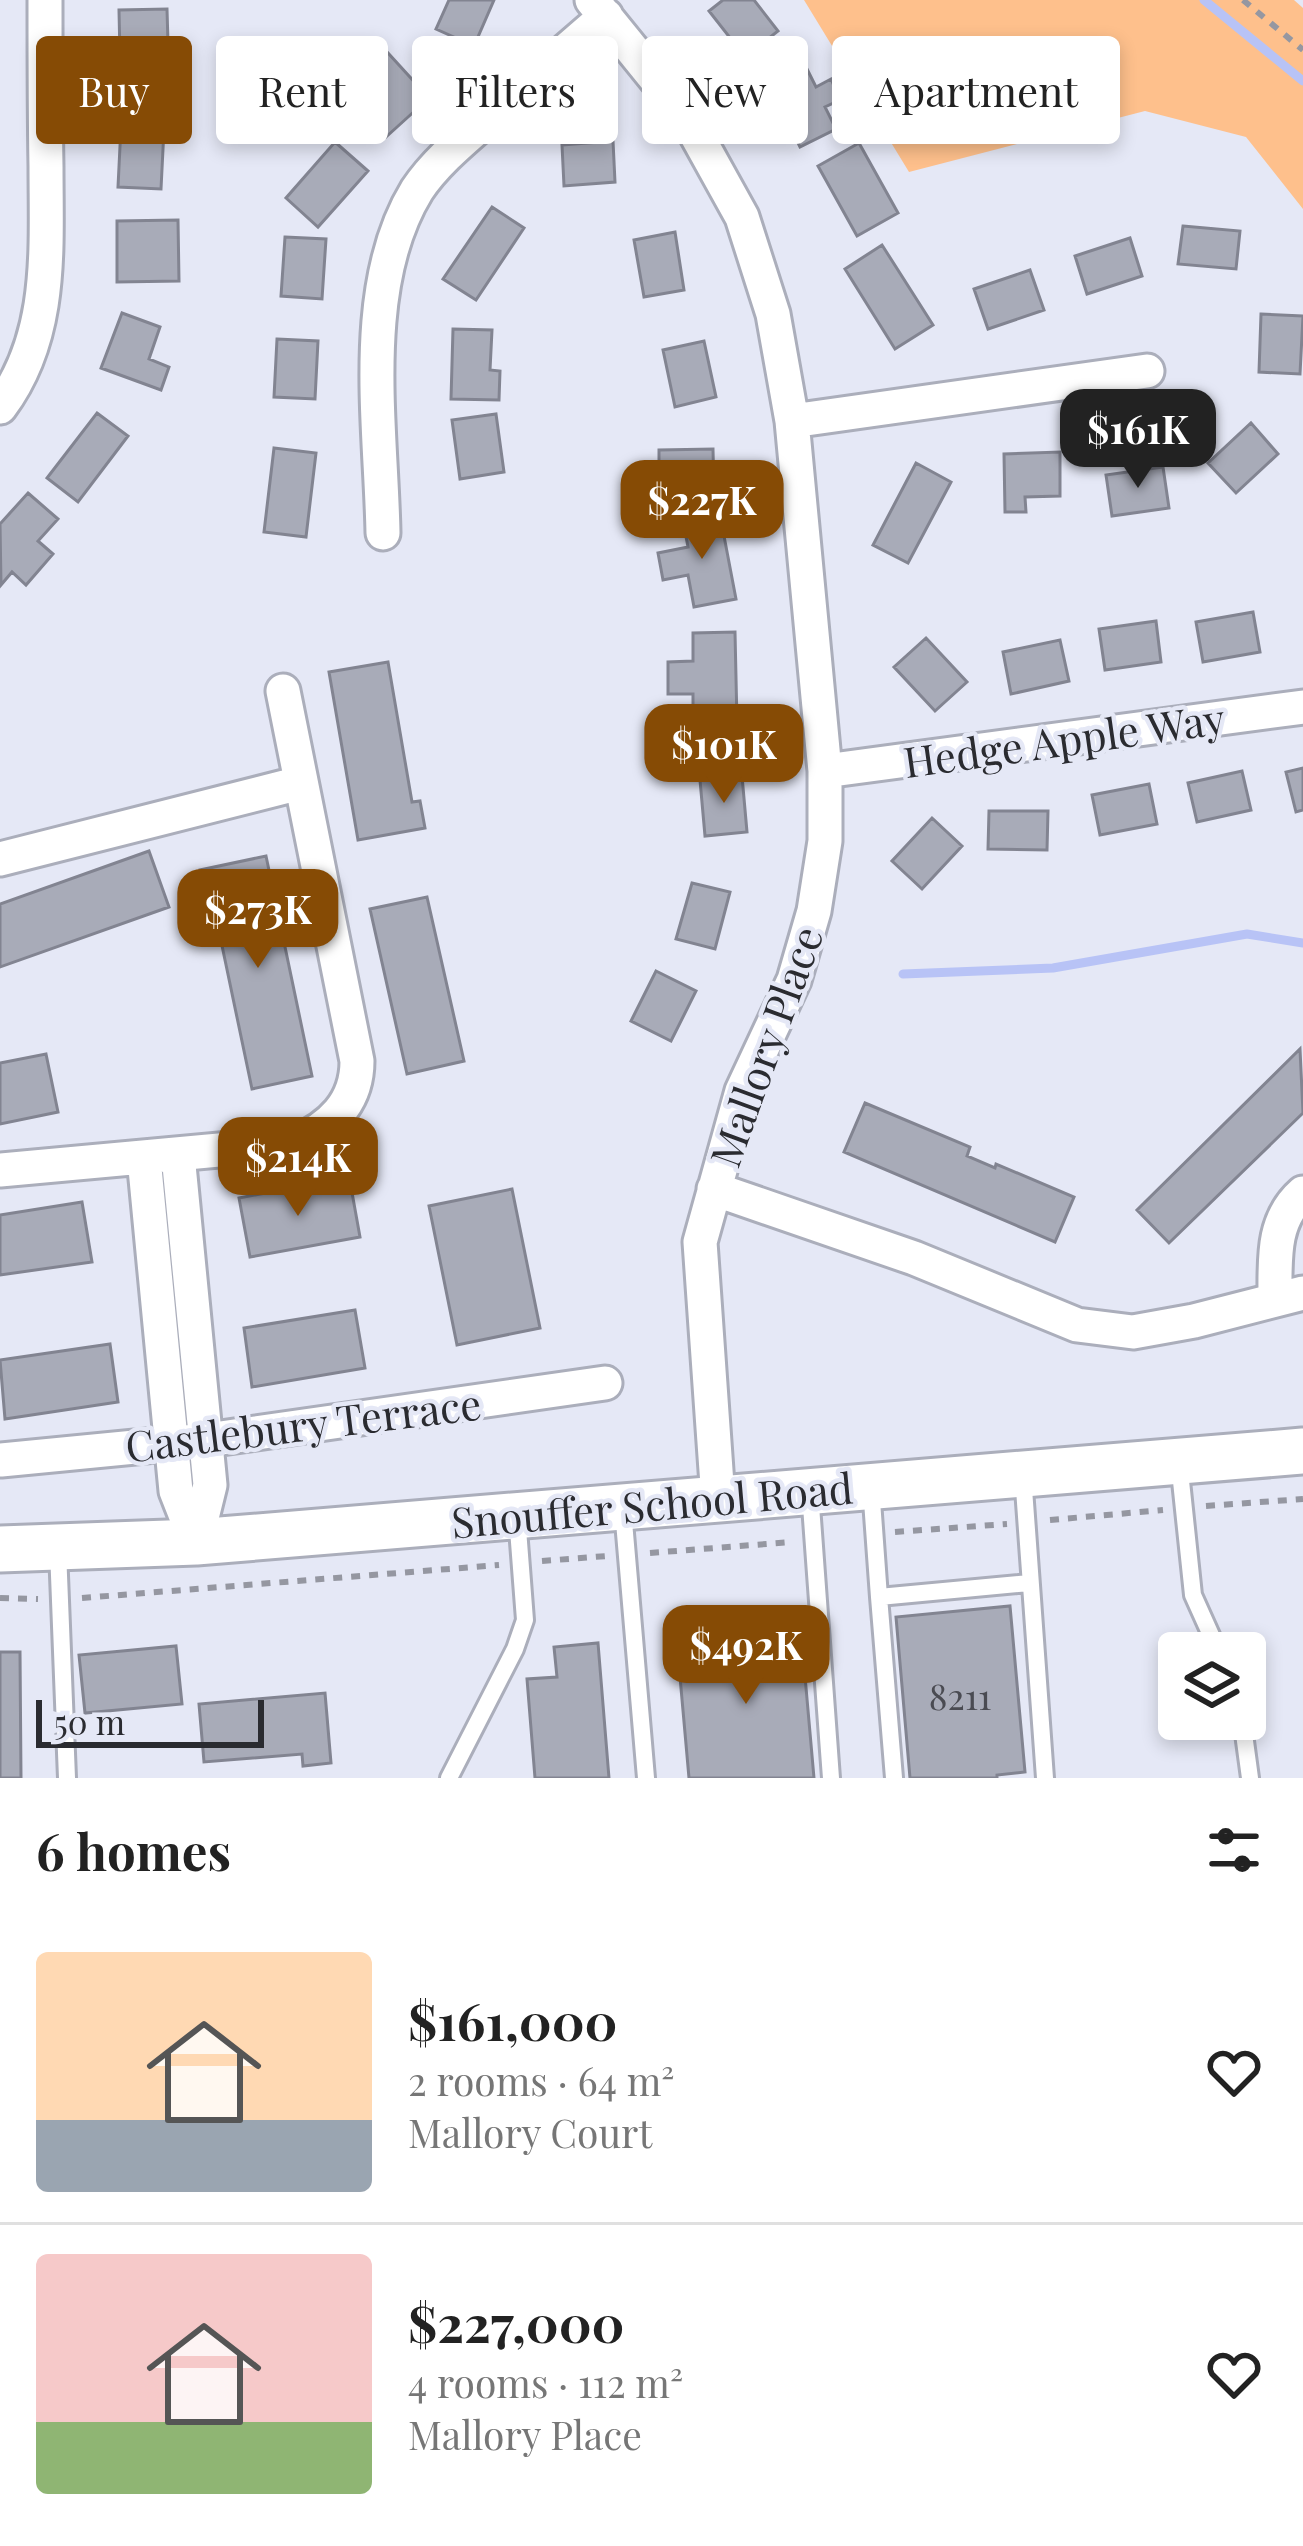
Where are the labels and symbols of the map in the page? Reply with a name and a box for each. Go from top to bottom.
pin: $161K [1054,389,1222,491]
pin: $227K [618,460,786,562]
street label: Hedge Apple Way [900,689,1228,789]
pin: $101K [640,704,808,806]
pin: $273K [174,869,342,971]
street label: Mallory Place [696,918,834,1174]
pin: $214K [214,1117,382,1219]
street label: Castlebury Terrace [122,1374,484,1474]
street label: Snouffer School Road [449,1459,855,1549]
pin: $492K [662,1605,830,1707]
house number: 8211 [929,1671,991,1719]
scale bar [36,1694,264,1747]

